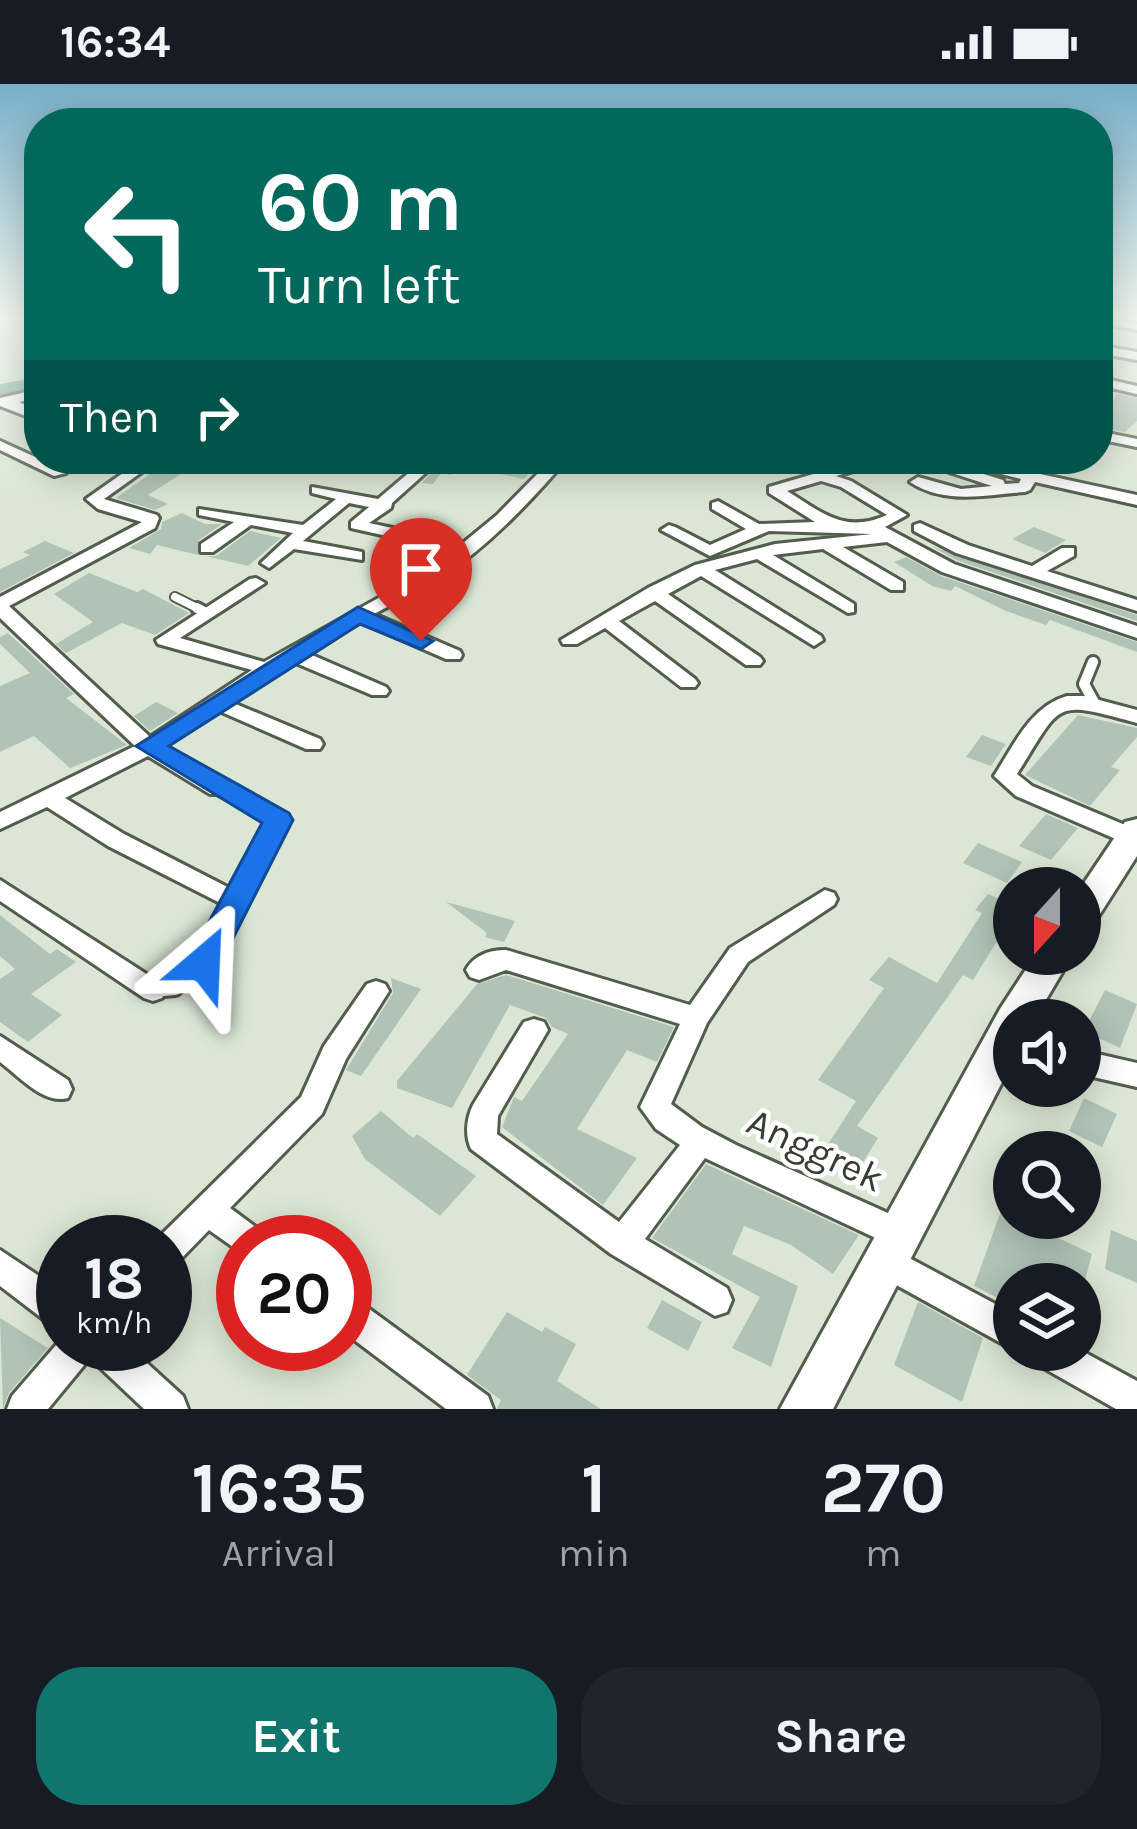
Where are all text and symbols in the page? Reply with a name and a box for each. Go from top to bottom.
text: 16:34 [60,16,170,68]
text: 60 m [258,153,463,251]
icon: left [60,156,216,312]
text: Turn left [258,253,461,317]
icon: right [184,384,250,450]
text: Then [60,391,160,443]
pin [370,518,472,641]
icon: arrive [388,536,454,602]
north arrow [993,867,1101,975]
map controls [993,867,1101,1371]
position arrow [141,900,267,1026]
button: sound [993,999,1101,1107]
street label: Anggrek [740,1098,891,1202]
button: search [993,1131,1101,1239]
speed limit sign: 20 [216,1215,372,1371]
text: 18 [84,1243,144,1313]
button: layers [993,1263,1101,1371]
text: km/h [76,1305,152,1341]
text: 16:35 [191,1446,367,1530]
text: 1 [581,1446,607,1530]
text: 270 [821,1446,946,1530]
text: Arrival [222,1530,336,1576]
text: min [558,1530,630,1576]
text: m [865,1530,902,1576]
button: Exit [36,1667,557,1805]
button: Share [581,1667,1101,1805]

